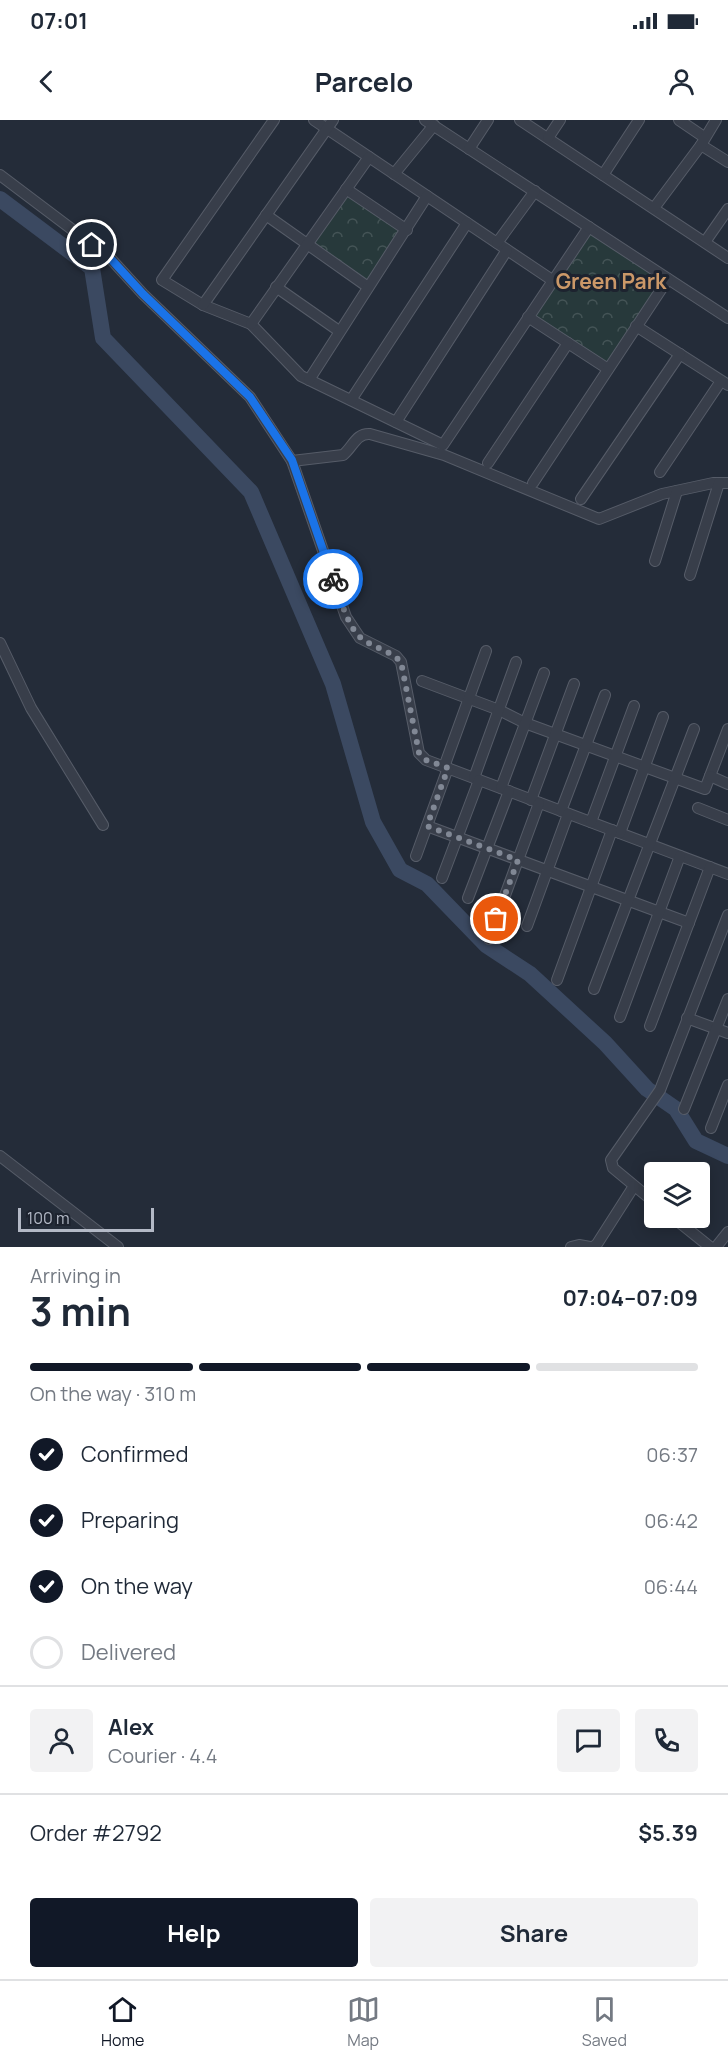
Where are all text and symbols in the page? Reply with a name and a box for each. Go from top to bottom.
text: 07:01 [30,6,88,36]
text: Parcelo [315,63,413,100]
icon: back [30,65,63,98]
icon: person [665,65,698,98]
pin [66,219,117,270]
icon: home [75,228,108,261]
district label: Green Park [556,267,667,295]
courier [303,549,363,609]
icon: bike [317,563,350,596]
pin [470,893,521,944]
icon: bag [479,902,512,935]
map controls [644,1162,710,1228]
button: layers [644,1162,710,1228]
scale bar [18,1205,154,1232]
text: 100 m [27,1207,70,1229]
text: Arriving in [30,1262,121,1289]
text: 07:04–07:09 [563,1283,698,1313]
text: 3 min [30,1284,131,1338]
text: On the way · 310 m [30,1380,196,1407]
icon: check [30,1438,63,1471]
text: Confirmed [81,1439,189,1469]
text: 06:37 [646,1441,698,1468]
icon: check [30,1504,63,1537]
text: Preparing [81,1505,179,1535]
text: 06:42 [644,1507,698,1534]
icon: check [30,1570,63,1603]
text: On the way [81,1571,193,1601]
text: 06:44 [644,1573,698,1600]
text: Delivered [81,1637,176,1667]
button: person [30,1709,93,1772]
button: chat [557,1709,620,1772]
button: phone [635,1709,698,1772]
text: Alex [108,1712,154,1742]
text: Courier · 4.4 [108,1742,218,1769]
text: Order #2792 [30,1818,162,1848]
text: $5.39 [638,1818,698,1848]
button: Help [30,1898,358,1967]
button: Share [370,1898,698,1967]
tab: Home [101,1993,144,2051]
tab: Map [347,1993,380,2051]
tab: Saved [582,1993,627,2051]

